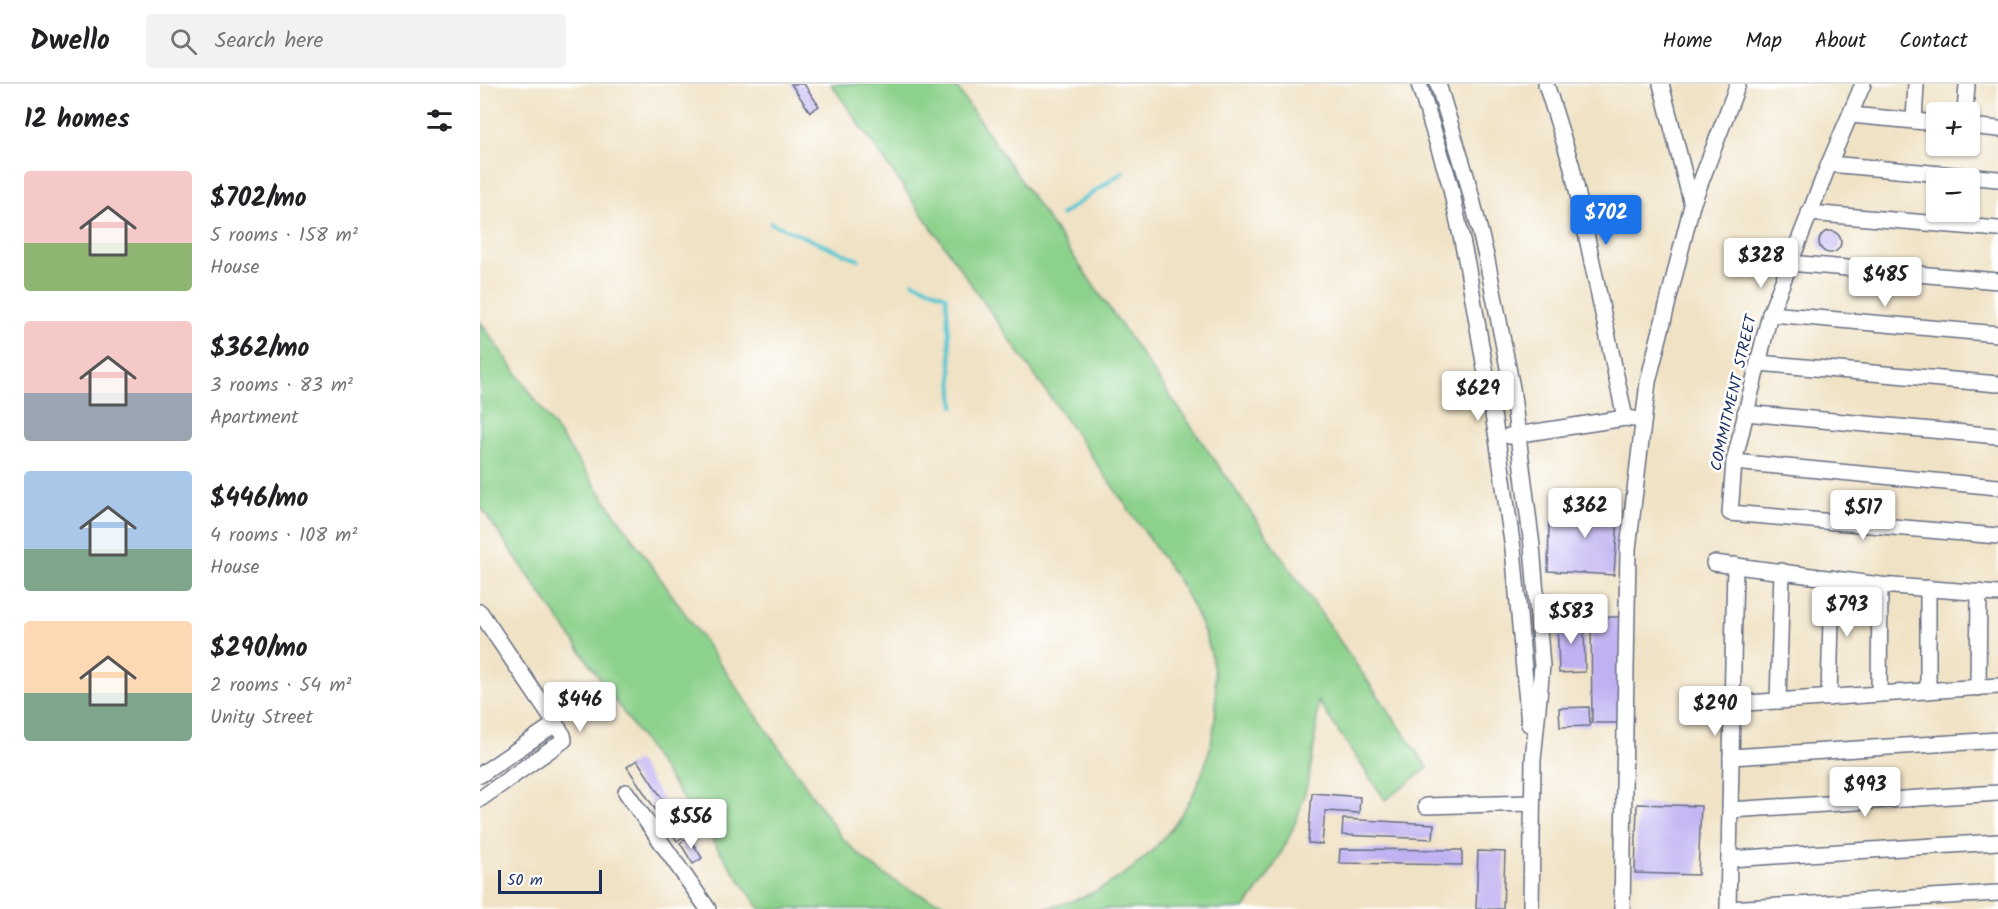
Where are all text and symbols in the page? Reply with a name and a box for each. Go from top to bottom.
search box [146,14,566,68]
text: Dwello [30,19,110,64]
text: Search here [215,24,323,59]
icon: search [167,25,200,58]
text: Home [1663,25,1712,58]
text: Map [1745,25,1782,58]
text: About [1815,25,1866,58]
text: Contact [1899,25,1968,58]
text: 12 homes [24,99,130,141]
map controls [1926,102,1980,222]
button: + [1926,102,1980,156]
icon: filters [423,104,456,137]
button: − [1926,168,1980,222]
text: $702/mo [210,178,307,220]
icon: home [72,195,144,267]
pin: $702 [1570,195,1642,246]
text: $702 [1584,198,1628,230]
text: 5 rooms · 158 m² [210,220,358,252]
pin: $328 [1725,238,1797,289]
text: $328 [1738,241,1784,273]
text: House [210,252,260,284]
pin: $485 [1849,257,1921,308]
text: $485 [1863,260,1907,292]
street label: COMMITMENT STREET [1704,311,1764,474]
text: $362/mo [210,328,309,370]
icon: home [72,345,144,417]
text: 3 rooms · 83 m² [210,370,353,402]
pin: $629 [1442,371,1514,422]
text: $629 [1456,374,1500,406]
text: Apartment [210,402,299,434]
text: $446/mo [210,478,308,520]
pin: $362 [1549,488,1621,539]
pin: $517 [1827,490,1899,541]
text: $362 [1562,491,1608,523]
text: $517 [1844,493,1882,525]
icon: home [72,495,144,567]
text: 4 rooms · 108 m² [210,520,357,552]
text: House [210,552,260,584]
pin: $793 [1811,587,1883,638]
text: $793 [1826,590,1868,622]
pin: $583 [1535,594,1607,645]
text: $583 [1549,597,1593,629]
text: $290/mo [210,628,308,670]
icon: home [72,645,144,717]
text: 2 rooms · 54 m² [210,670,351,702]
pin: $446 [544,682,616,733]
text: $446 [558,685,602,717]
pin: $290 [1679,686,1751,737]
text: $290 [1693,689,1737,721]
text: Unity Street [210,702,313,734]
pin: $993 [1829,767,1901,818]
text: $993 [1843,770,1887,802]
pin: $556 [655,799,727,850]
text: $556 [670,802,712,834]
scale bar [498,867,602,894]
text: 50 m [507,868,543,893]

